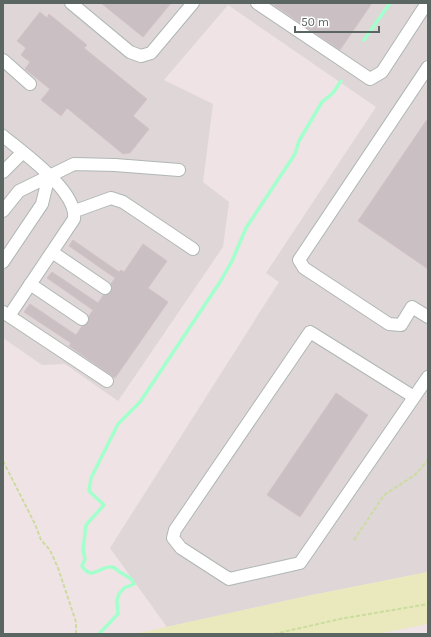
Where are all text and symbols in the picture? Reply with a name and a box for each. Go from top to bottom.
scale bar [295,8,379,34]
text: 50 m [301,15,329,29]

